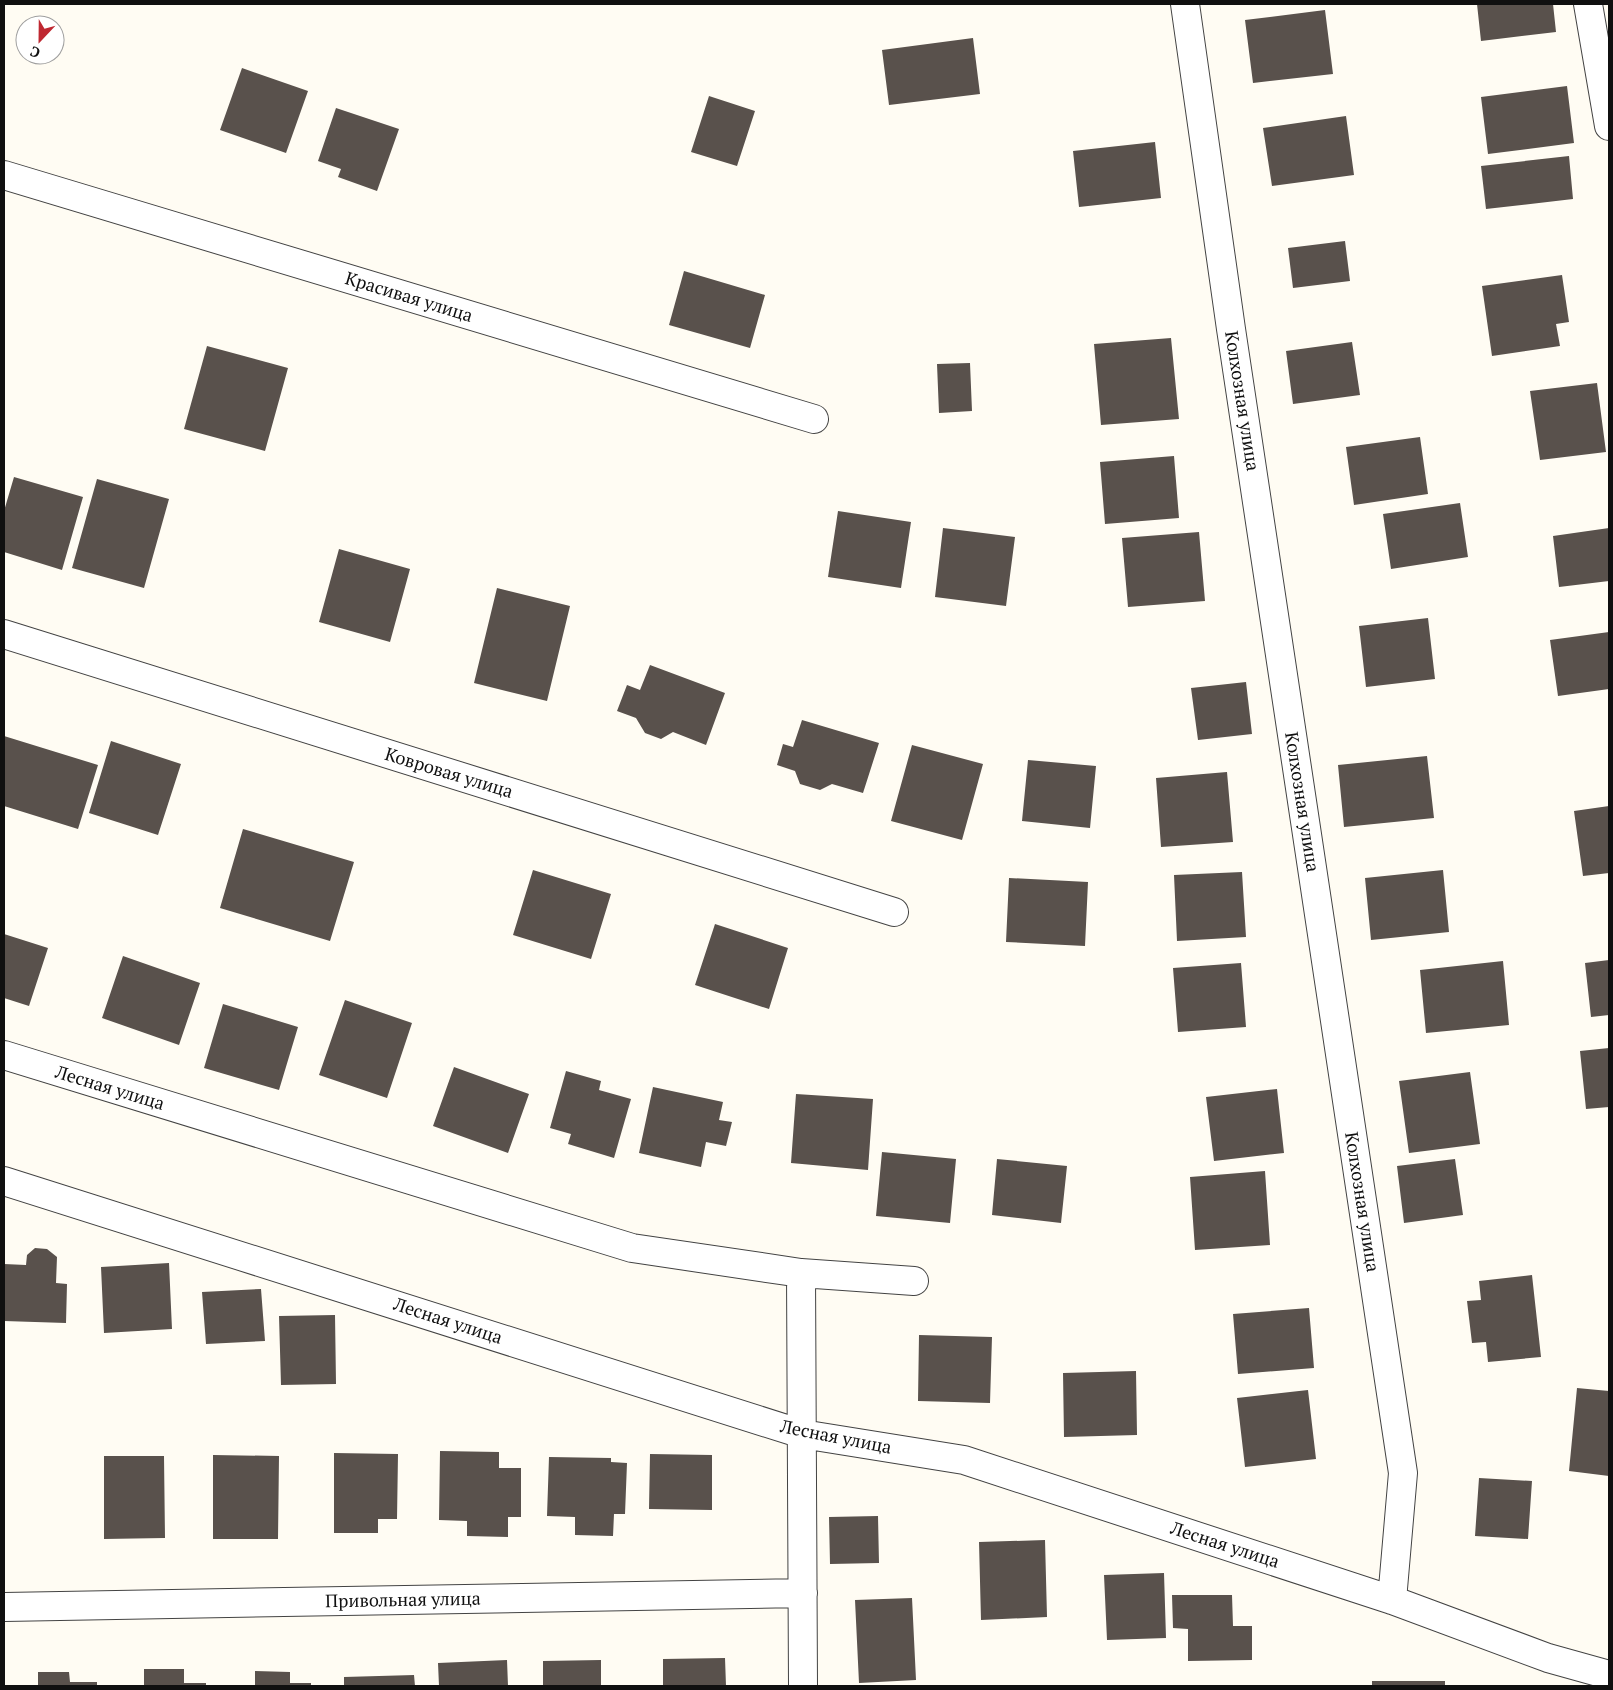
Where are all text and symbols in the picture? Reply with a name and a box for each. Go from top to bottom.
north arrow [15,15,65,65]
text: С [27,42,43,63]
street label: Красивая улица [342,265,476,327]
street label: Колхозная улица [1220,329,1266,473]
street label: Колхозная улица [1280,730,1326,874]
street label: Ковровая улица [382,741,516,803]
street label: Лесная улица [52,1059,168,1115]
street label: Колхозная улица [1340,1130,1386,1274]
street label: Лесная улица [390,1291,506,1349]
street label: Лесная улица [778,1413,894,1459]
street label: Лесная улица [1167,1515,1283,1573]
street label: Привольная улица [325,1586,481,1612]

